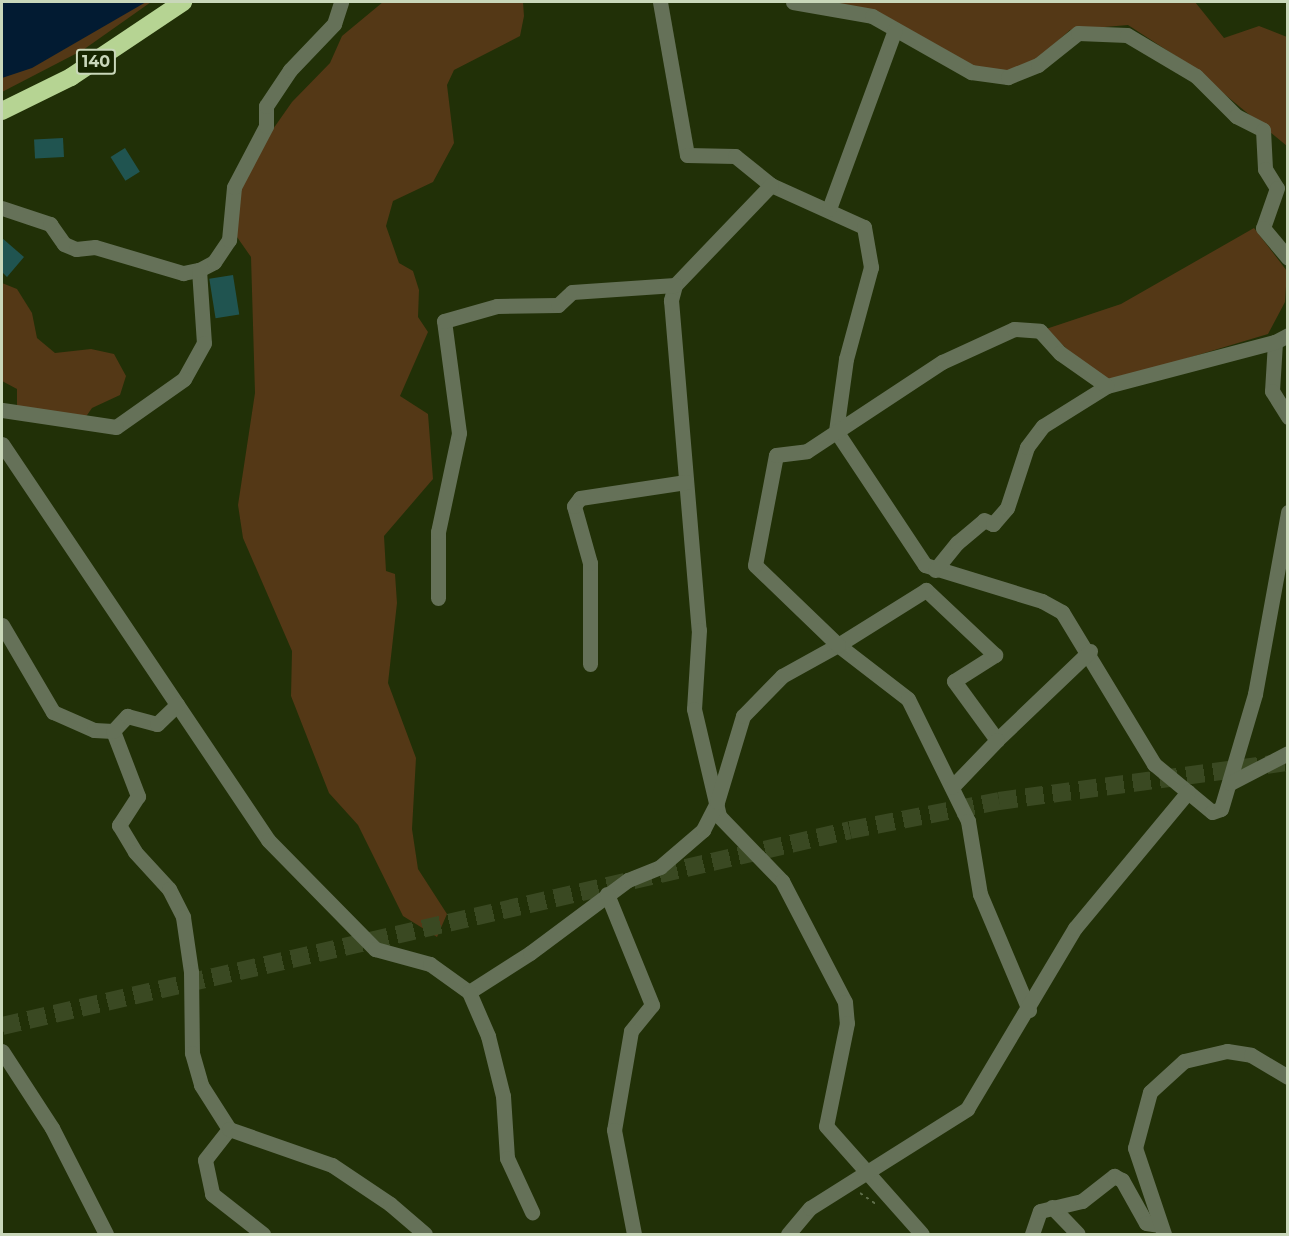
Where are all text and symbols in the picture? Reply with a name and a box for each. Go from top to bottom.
road number: 140 [75,49,117,75]

